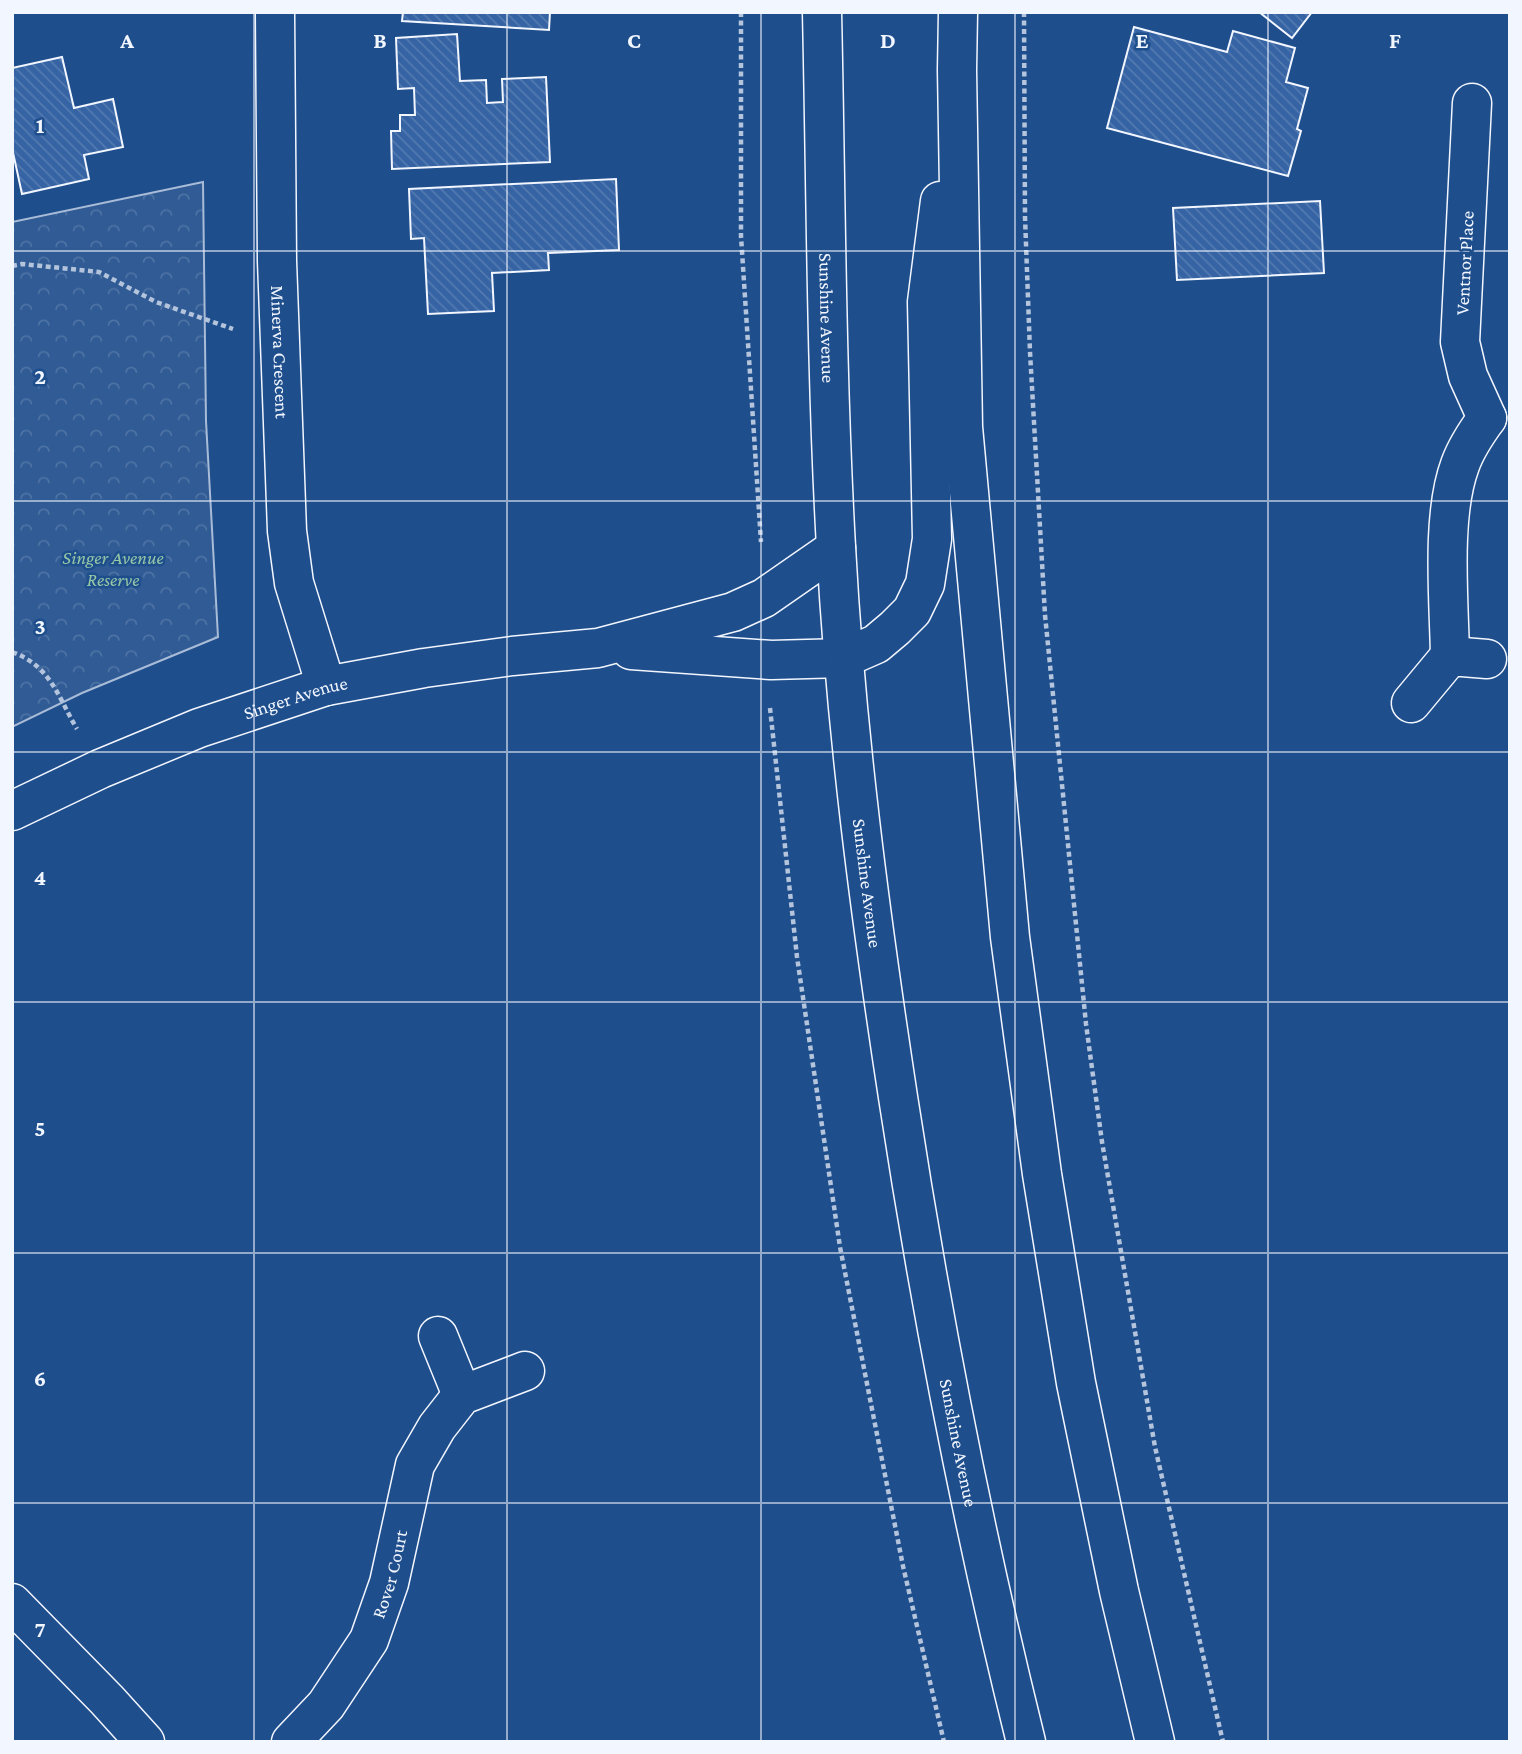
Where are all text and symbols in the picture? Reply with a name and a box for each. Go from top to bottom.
text: A [119,27,134,53]
text: B [373,27,387,53]
text: C [627,27,641,53]
text: D [880,27,896,53]
text: E [1135,27,1149,53]
text: F [1389,27,1401,53]
text: 1 [36,112,45,138]
street label: Ventnor Place [1451,210,1478,316]
street label: Sunshine Avenue [815,253,839,383]
street label: Minerva Crescent [267,285,293,420]
text: 2 [34,363,46,389]
park label: Singer Avenue Reserve [62,547,164,590]
text: 3 [34,613,46,639]
street label: Singer Avenue [241,672,349,724]
street label: Sunshine Avenue [849,818,886,949]
text: 4 [34,864,46,890]
text: 5 [34,1115,46,1141]
text: 6 [34,1365,46,1391]
street label: Sunshine Avenue [936,1377,982,1509]
street label: Rover Court [367,1527,412,1621]
text: 7 [34,1616,46,1642]

